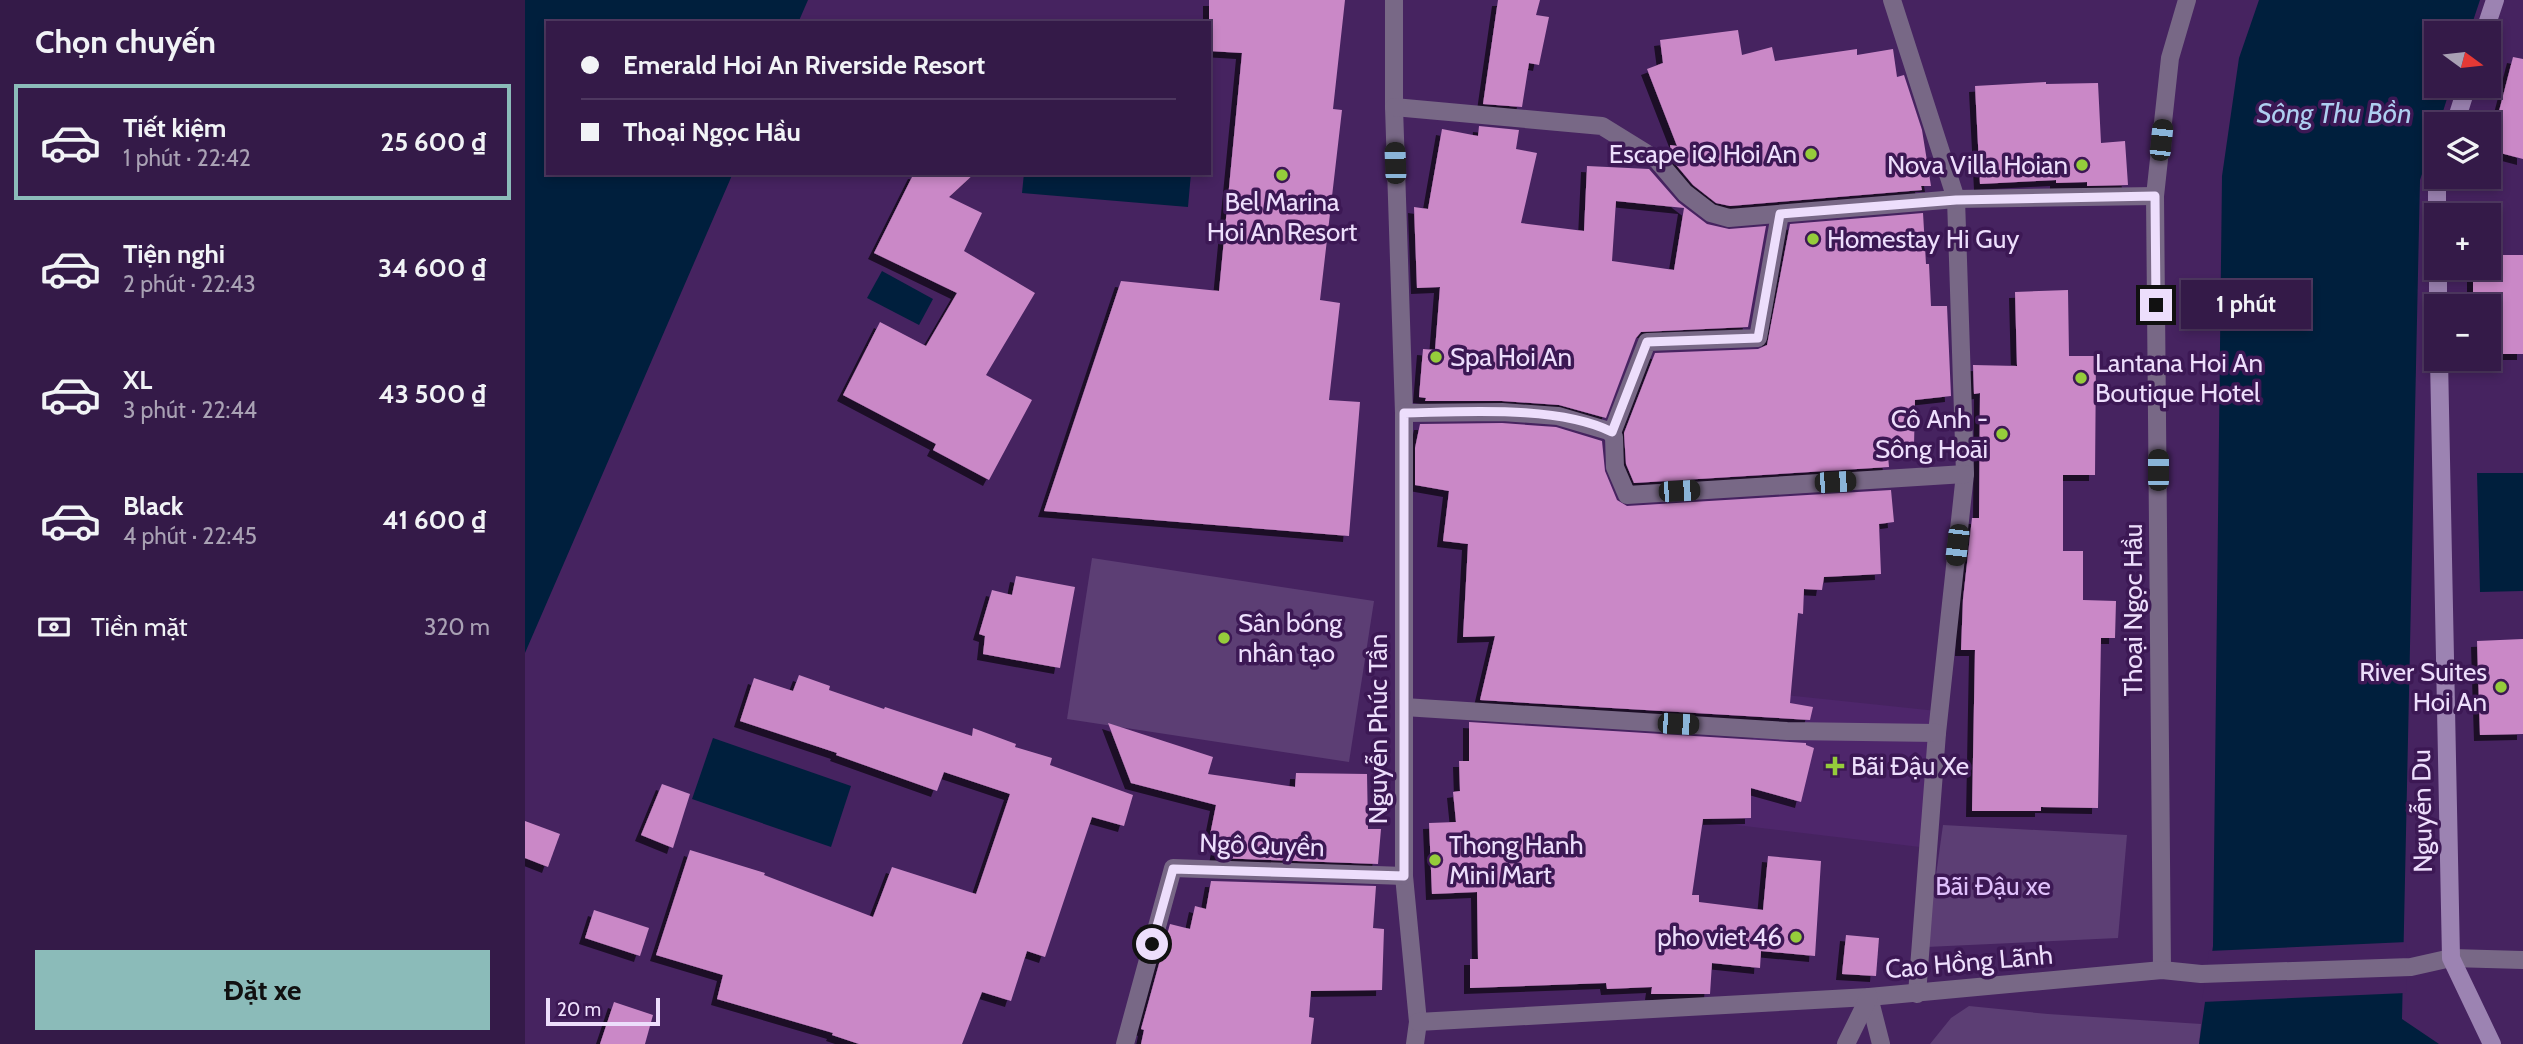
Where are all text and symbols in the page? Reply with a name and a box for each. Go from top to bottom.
north arrow [2424,21,2501,98]
map controls [2424,21,2501,371]
text: Chọn chuyến [35,22,216,61]
text: Emerald Hoi An Riverside Resort [623,49,985,81]
water label: Sông Thu Bồn [2256,96,2412,130]
icon: car [39,111,102,174]
text: Tiết kiệm [123,112,226,144]
button: layers [2424,112,2501,189]
text: Thoại Ngọc Hầu [623,116,801,148]
car [2149,118,2174,162]
text: 25 600 ₫ [380,126,486,158]
place label: Escape iQ Hoi An [1609,138,1797,170]
car [1384,142,1407,184]
text: 1 phút · 22:42 [123,144,251,172]
marker: Escape iQ Hoi An [1803,146,1819,162]
place label: Nova Villa Hoian [1887,149,2068,181]
marker: Nova Villa Hoian [2074,157,2090,173]
marker: Bel Marina Hoi An Resort [1274,167,1290,183]
place label: Bel Marina Hoi An Resort [1207,186,1358,248]
button: + [2424,203,2501,280]
place label: Homestay Hi Guy [1827,223,2019,255]
marker: Homestay Hi Guy [1805,231,1821,247]
icon: car [39,237,102,300]
text: Tiện nghi [123,238,225,270]
text: 34 600 ₫ [378,252,486,284]
text: 2 phút · 22:43 [123,270,256,298]
callout: 1 phút [2181,280,2310,330]
route end [2140,289,2172,321]
text: 1 phút [2216,290,2276,318]
button: − [2424,294,2501,371]
place label: Spa Hoi An [1450,341,1572,373]
place label: Lantana Hoi An Boutique Hotel [2095,347,2263,409]
marker: Spa Hoi An [1428,349,1444,365]
icon: car [39,363,102,426]
text: XL [123,364,152,396]
marker: Lantana Hoi An Boutique Hotel [2073,370,2089,386]
text: 43 500 ₫ [379,378,486,410]
text: 3 phút · 22:44 [123,396,257,424]
place label: Cô Anh - Sông Hoāi [1875,403,1988,465]
marker: Cô Anh - Sông Hoāi [1994,426,2010,442]
car [2148,449,2169,491]
car [1814,470,1857,494]
car [1658,479,1701,503]
icon: car [39,489,102,552]
text: Black [123,490,183,522]
text: 41 600 ₫ [383,504,486,536]
text: 4 phút · 22:45 [123,522,257,550]
car [1945,523,1970,567]
street label: Thoại Ngọc Hầu [2117,524,2149,696]
place label: Sân bóng nhân tạo [1238,607,1343,669]
icon: cash [35,608,73,646]
text: Tiền mặt [91,611,188,643]
text: 320 m [424,613,490,641]
marker: Sân bóng nhân tạo [1216,630,1232,646]
street label: Nguyễn Phúc Tần [1362,634,1394,824]
place label: River Suites Hoi An [2359,656,2487,718]
marker: River Suites Hoi An [2493,679,2509,695]
car [1657,712,1700,736]
street label: Nguyễn Du [2405,749,2439,873]
place label: Bãi Đậu Xe [1851,750,1969,782]
marker: Bãi Đậu Xe [1825,756,1845,776]
street label: Ngô Quyền [1199,827,1325,863]
place label: Thong Hanh Mini Mart [1449,829,1584,891]
marker: Thong Hanh Mini Mart [1427,852,1443,868]
park label: Bãi Đậu xe [1935,870,2051,902]
place label: pho viet 46 [1657,921,1782,953]
route start [1136,928,1168,960]
marker: pho viet 46 [1788,929,1804,945]
street label: Cao Hồng Lãnh [1884,939,2054,985]
button: Đặt xe [35,950,490,1030]
scale bar [546,995,660,1027]
text: 20 m [557,998,601,1021]

